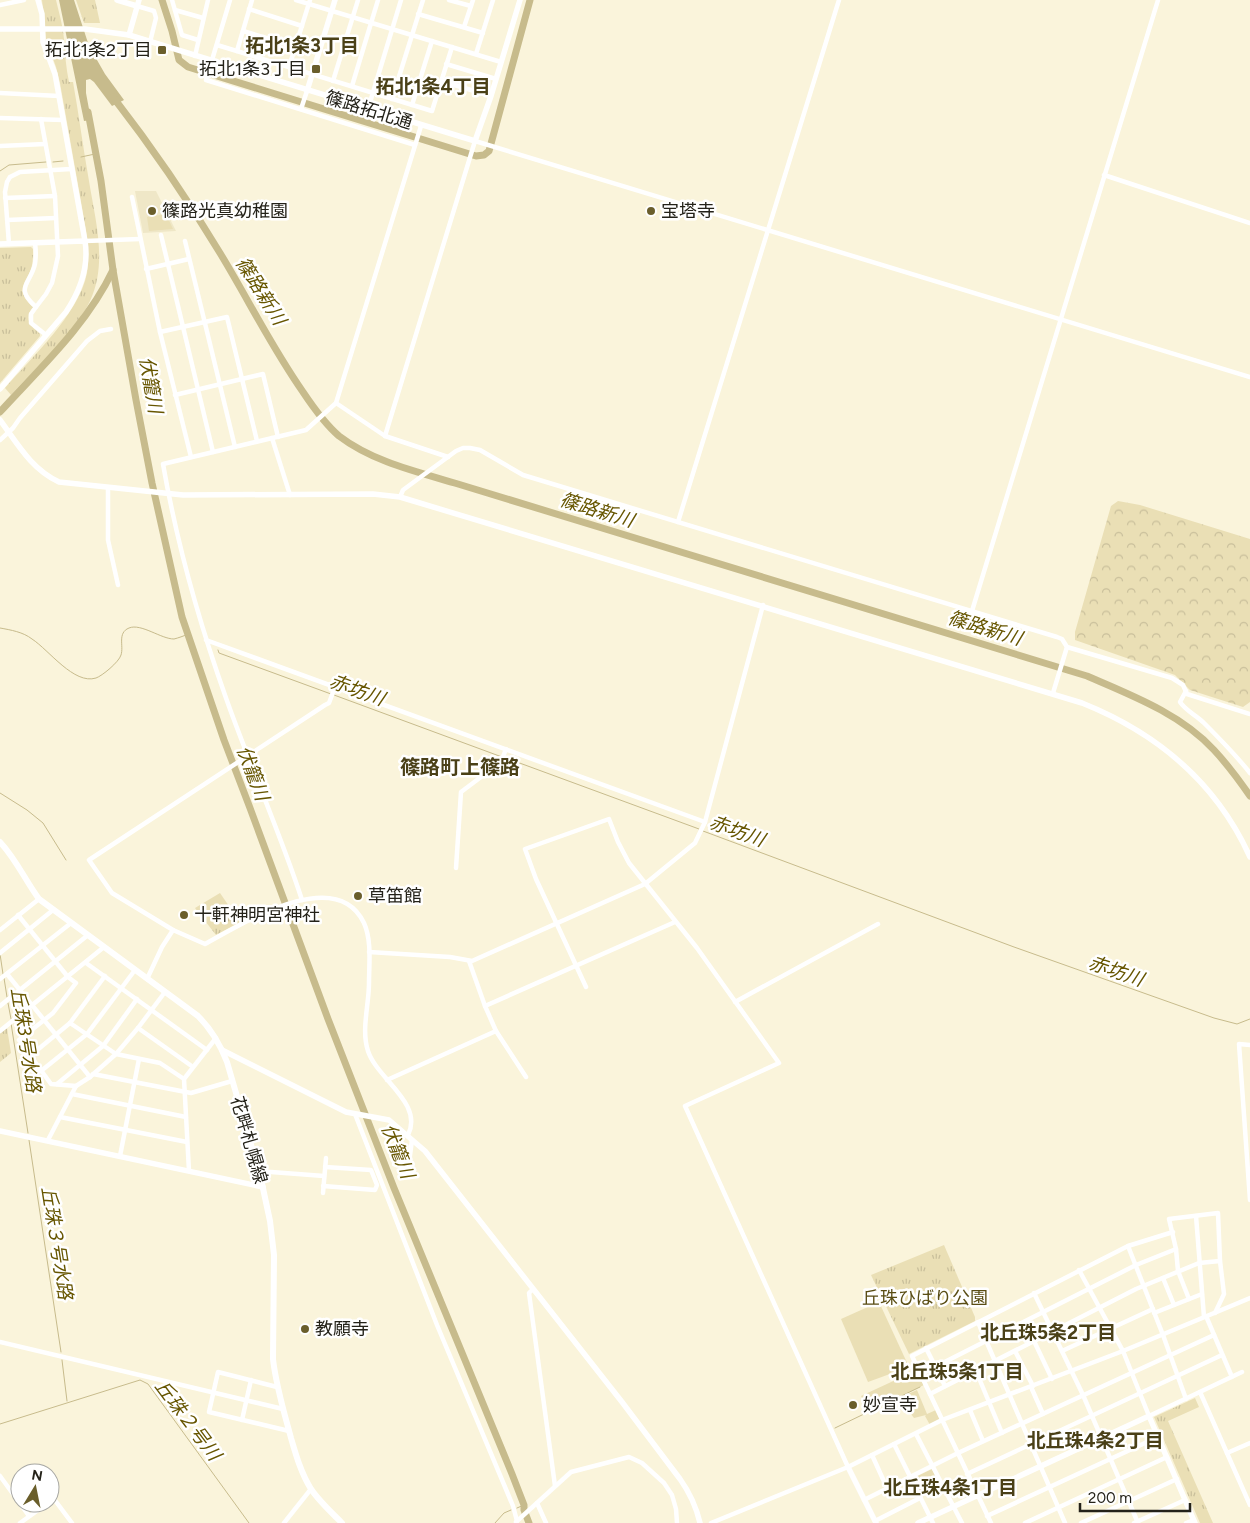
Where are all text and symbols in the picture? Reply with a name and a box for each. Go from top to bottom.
district label: 拓北1条3丁目 [245,34,359,57]
place label: 拓北1条2丁目 [45,39,152,61]
marker: 拓北1条2丁目 [156,44,168,56]
place label: 拓北1条3丁目 [199,58,306,80]
marker: 拓北1条3丁目 [310,63,322,75]
district label: 拓北1条4丁目 [375,75,491,98]
street label: 篠路拓北通 [323,86,415,134]
place label: 篠路光真幼稚園 [162,200,288,222]
place label: 宝塔寺 [661,200,715,222]
marker: 篠路光真幼稚園 [146,205,158,217]
marker: 宝塔寺 [645,205,657,217]
water label: 篠路新川 [231,253,292,331]
water label: 伏籠川 [135,355,168,417]
water label: 篠路新川 [557,488,639,533]
water label: 篠路新川 [945,606,1027,651]
water label: 赤坊川 [326,669,390,711]
water label: 伏籠川 [232,742,275,806]
district label: 篠路町上篠路 [400,755,520,779]
water label: 赤坊川 [706,810,770,852]
place label: 草笛館 [368,885,422,907]
marker: 草笛館 [352,890,364,902]
place label: 十軒神明宮神社 [194,904,320,926]
marker: 十軒神明宮神社 [178,909,190,921]
water label: 赤坊川 [1085,951,1149,992]
water label: 丘珠3号水路 [6,986,46,1096]
street label: 花畔札幌線 [226,1094,272,1186]
water label: 伏籠川 [377,1120,420,1184]
water label: 丘珠３号水路 [37,1185,78,1303]
park label: 丘珠ひばり公園 [862,1287,988,1309]
place label: 教願寺 [315,1318,369,1340]
district label: 北丘珠5条2丁目 [980,1321,1116,1344]
marker: 教願寺 [299,1323,311,1335]
district label: 北丘珠5条1丁目 [890,1360,1024,1383]
water label: 丘珠２号川 [150,1375,227,1466]
place label: 妙宣寺 [863,1394,917,1416]
marker: 妙宣寺 [847,1399,859,1411]
district label: 北丘珠4条2丁目 [1026,1429,1164,1452]
north arrow [10,1463,60,1513]
text: N [30,1466,44,1485]
district label: 北丘珠4条1丁目 [883,1476,1017,1499]
scale bar [1080,1480,1190,1512]
text: 200 m [1088,1489,1132,1507]

